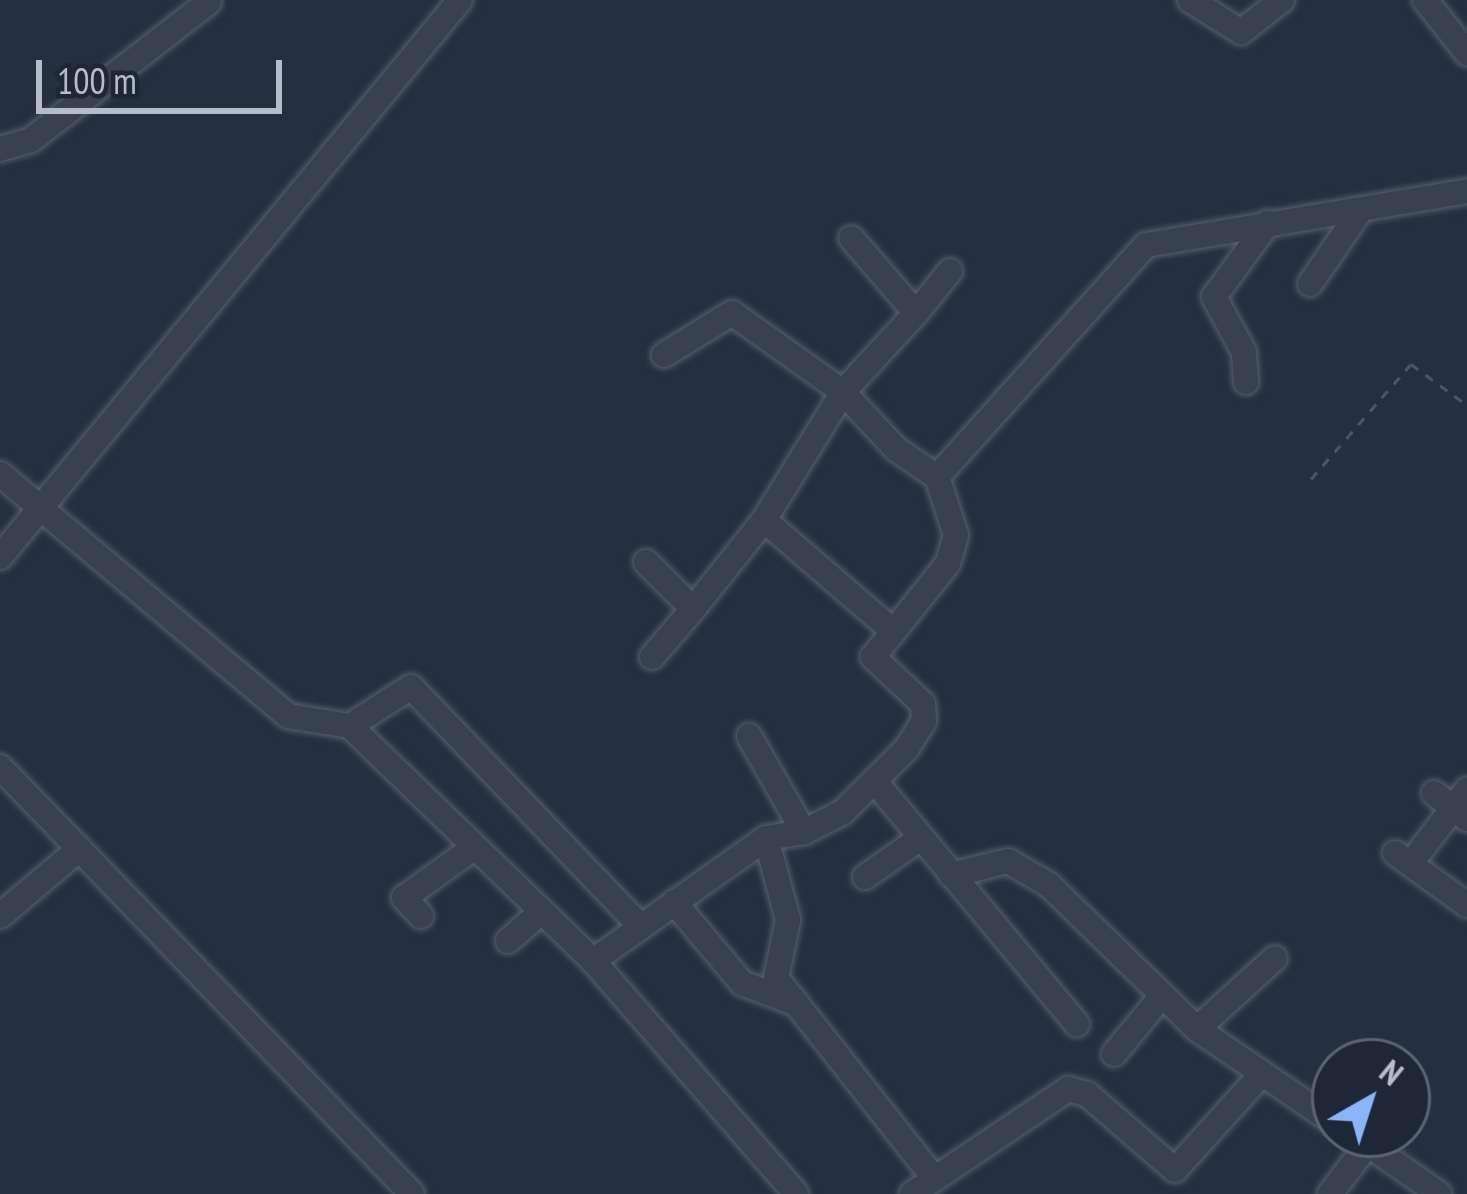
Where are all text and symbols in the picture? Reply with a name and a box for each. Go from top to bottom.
scale bar [42,36,288,110]
text: 100 m [57,57,137,104]
north arrow [1311,1038,1431,1158]
text: N [1372,1050,1413,1094]

